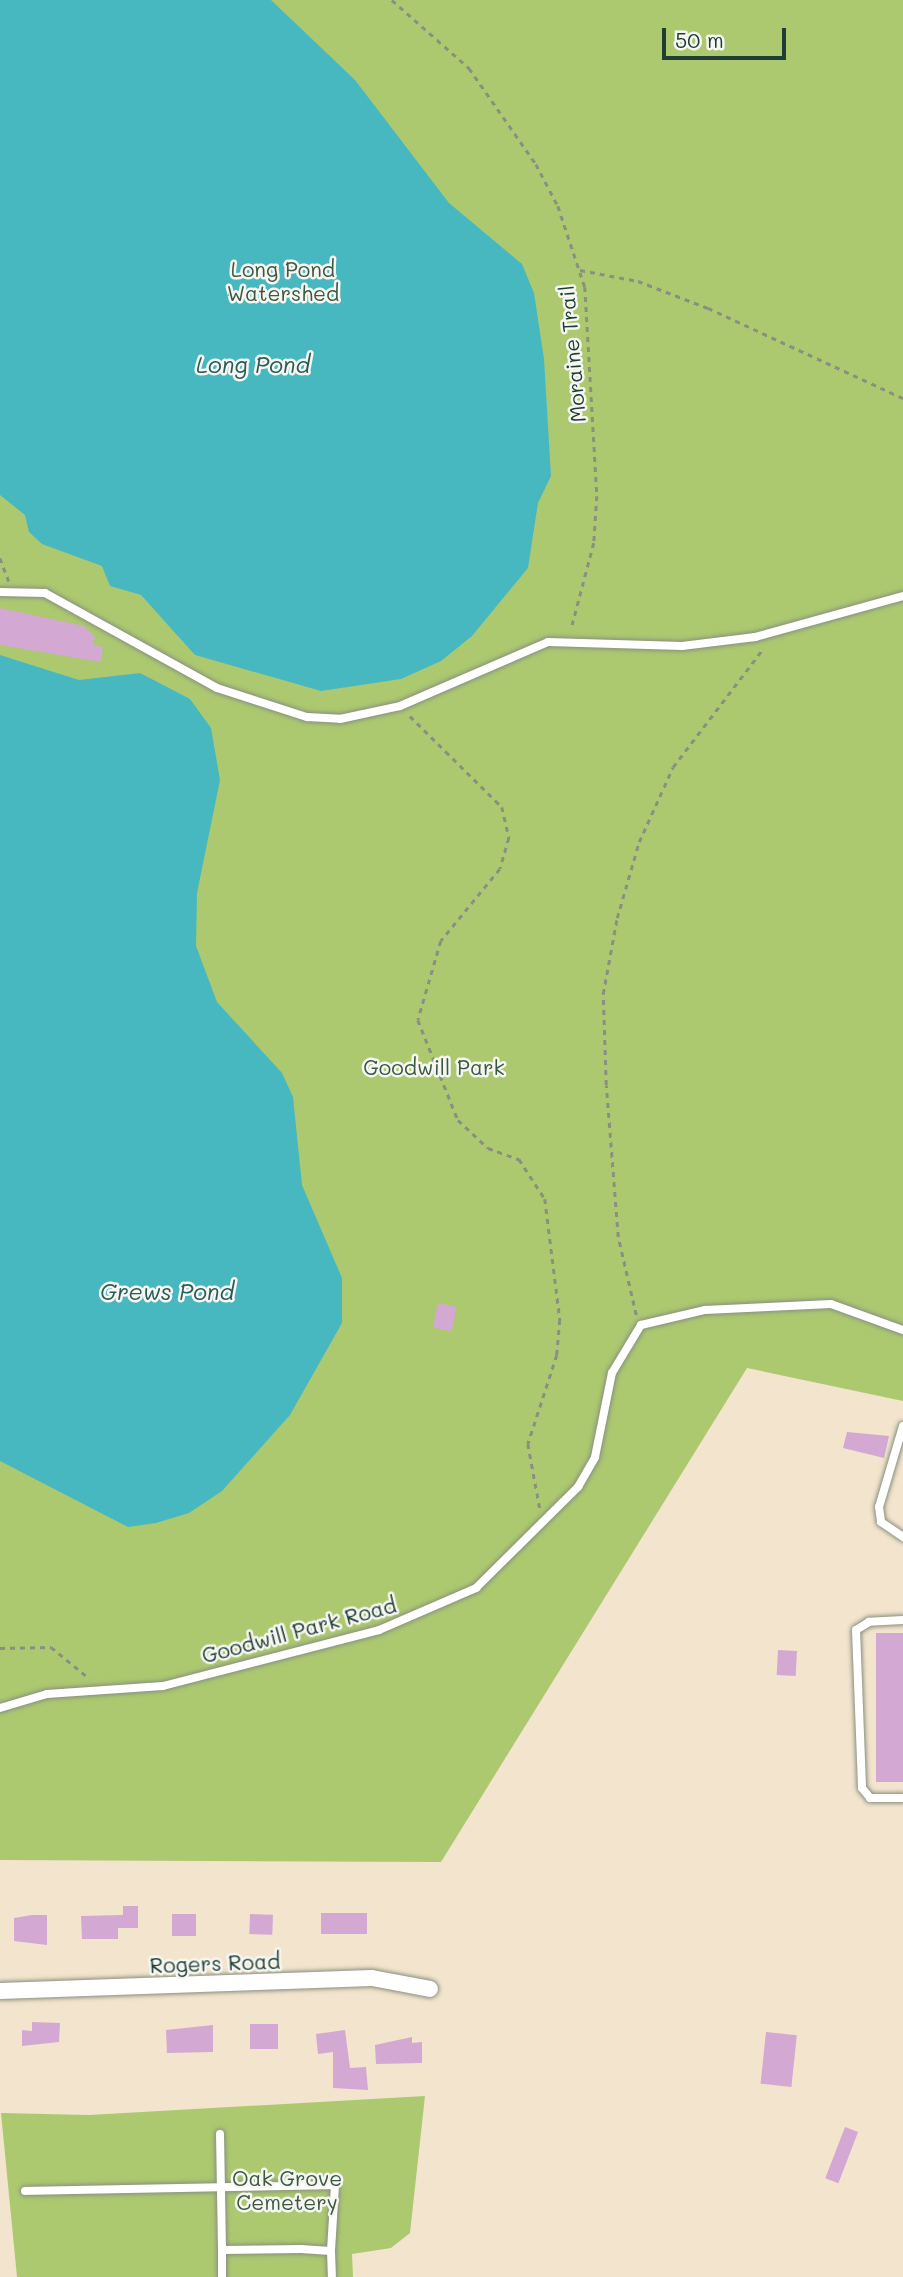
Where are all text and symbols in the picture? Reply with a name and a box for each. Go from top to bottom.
scale bar [665,14,789,58]
text: 50 m [675,26,724,53]
park label: Long Pond Watershed [227,256,339,306]
street label: Moraine Trail [553,284,591,424]
water label: Long Pond [196,350,310,378]
park label: Goodwill Park [363,1054,505,1080]
water label: Grews Pond [100,1277,234,1305]
street label: Goodwill Park Road [199,1592,399,1668]
street label: Rogers Road [149,1948,281,1978]
park label: Oak Grove Cemetery [232,2165,342,2215]

